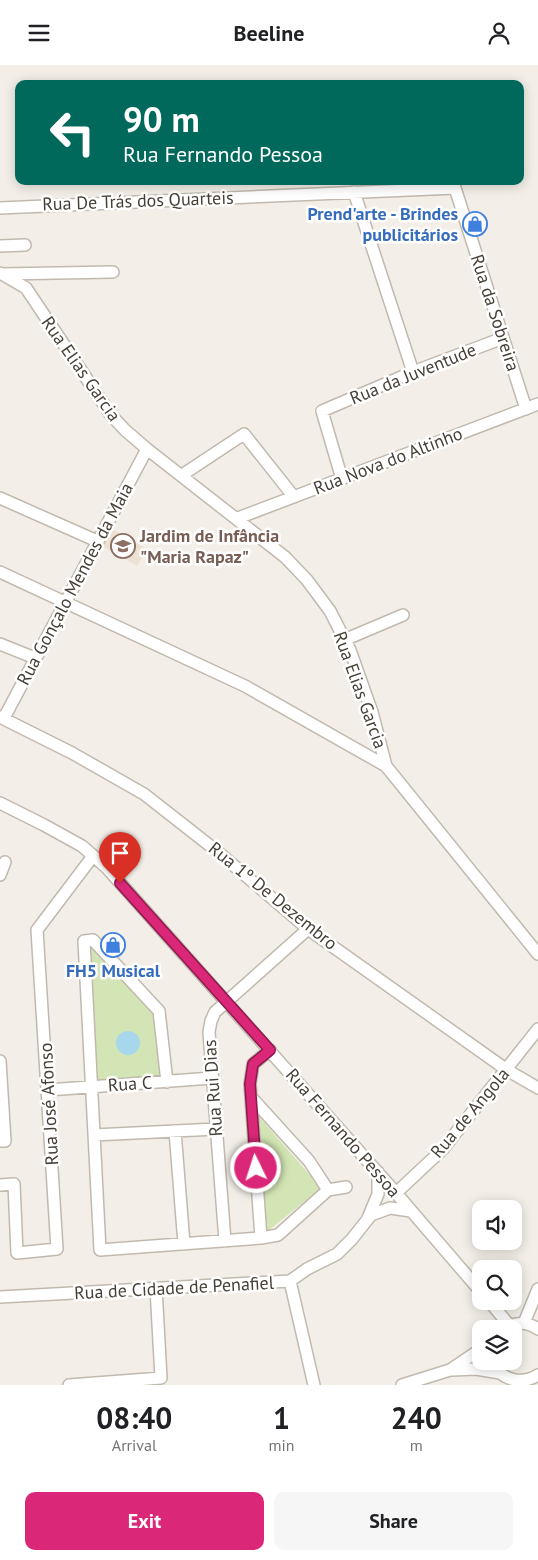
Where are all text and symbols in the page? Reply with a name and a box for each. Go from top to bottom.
icon: menu [25,19,53,47]
text: Beeline [234,19,304,47]
icon: person [485,19,513,47]
text: 90 m [123,96,200,142]
icon: left [40,100,105,165]
text: Rua Fernando Pessoa [123,140,323,168]
street label: Rua De Trás dos Quarteis [42,186,234,215]
place label: Prend'arte - Brindes publicitários [307,202,458,246]
shop icon: Prend'arte - Brindes publicitários [462,211,488,237]
street label: Rua da Sobreira [466,252,525,374]
street label: Rua Elias Garcia [37,312,126,426]
street label: Rua da Juventude [346,338,479,409]
street label: Rua Nova do Altinho [310,422,465,499]
street label: Rua Gonçalo Mendes da Maia [11,479,138,689]
place label: Jardim de Infância "Maria Rapaz" [139,524,279,568]
school or university icon: Jardim de Infância "Maria Rapaz" [110,533,136,559]
street label: Rua Elias Garcia [329,628,392,752]
pin [99,832,141,883]
street label: Rua 1º De Dezembro [204,837,342,955]
icon: arrive [106,839,134,867]
shop icon: FH5 Musical [100,932,126,958]
place label: FH5 Musical [66,959,161,982]
street label: Rua Rui Dias [198,1039,227,1137]
street label: Rua José Afonso [34,1042,63,1166]
street label: Rua Fernando Pessoa [281,1063,406,1202]
street label: Rua de Angola [425,1063,514,1163]
street label: Rua C [107,1070,153,1097]
position arrow [229,1141,281,1193]
map controls [472,1200,522,1370]
button: sound [472,1200,522,1250]
button: search [472,1260,522,1310]
street label: Rua de Cidade de Penafiel [73,1271,275,1304]
button: layers [472,1320,522,1370]
text: 08:40 [96,1398,172,1437]
text: 1 [273,1398,290,1437]
text: 240 [391,1398,442,1437]
text: Arrival [112,1435,157,1455]
text: min [269,1435,295,1455]
text: m [410,1435,423,1455]
button: Exit [25,1492,264,1550]
button: Share [274,1492,513,1550]

